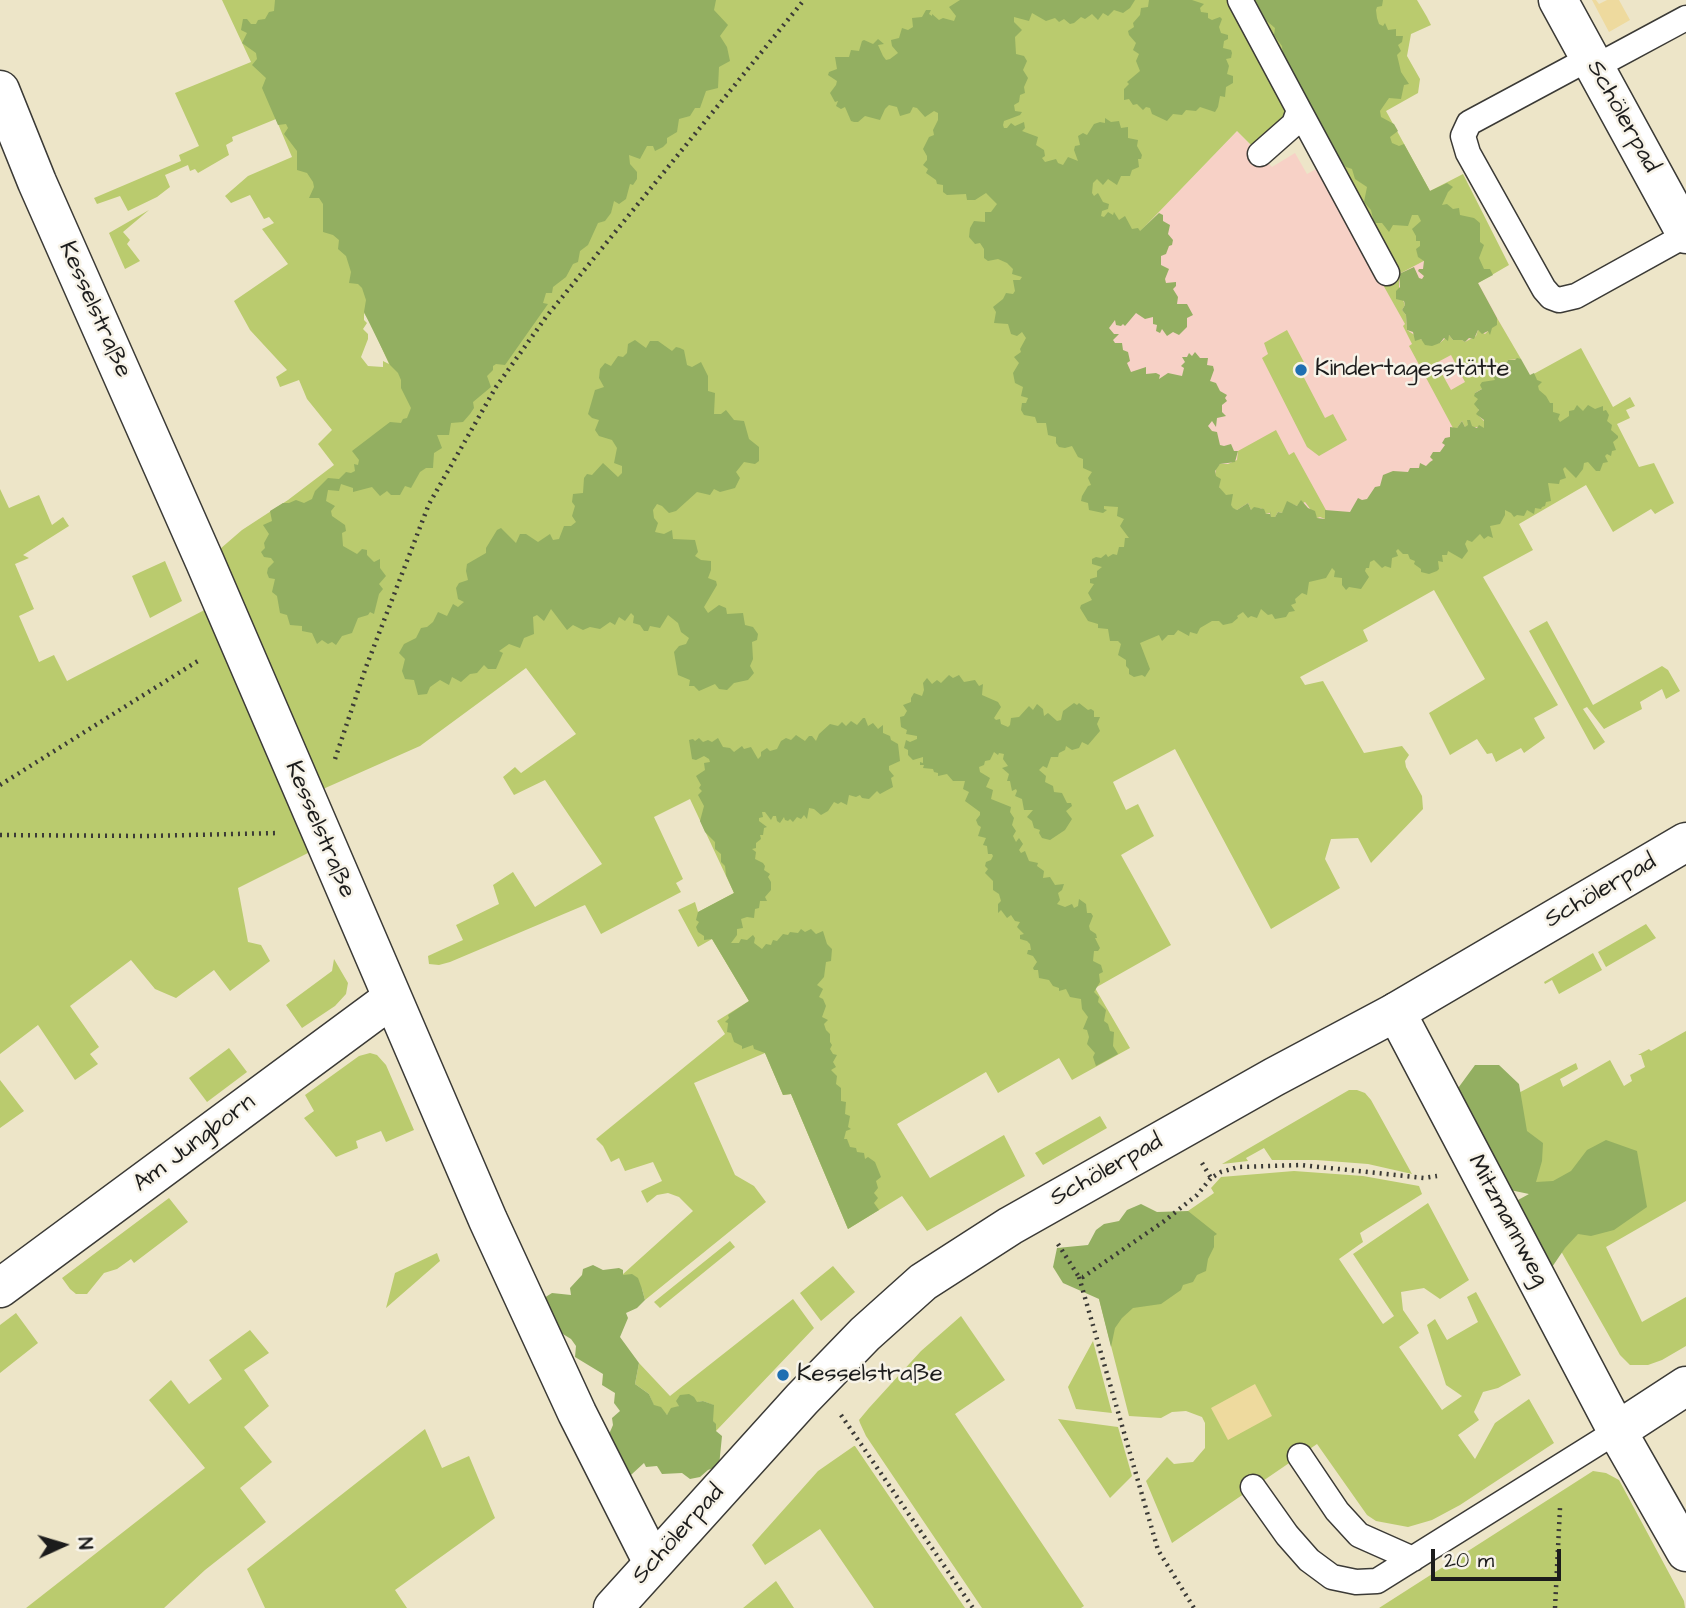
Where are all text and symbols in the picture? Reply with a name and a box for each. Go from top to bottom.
street label: Schölerpad [1579,56,1665,178]
street label: Kesselstraße [51,238,137,382]
place label: Kindertagesstätte [1315,356,1509,384]
marker: Kindertagesstätte [1293,362,1309,378]
street label: Kesselstraße [277,757,361,903]
street label: Schölerpad [1540,849,1662,935]
street label: Am Jungborn [128,1089,262,1199]
street label: Schölerpad [1046,1128,1168,1214]
street label: Mitzmannweg [1460,1150,1554,1292]
place label: Kesselstraße [797,1361,943,1389]
marker: Kesselstraße [775,1367,791,1383]
street label: Schölerpad [627,1479,731,1591]
north arrow [28,1510,98,1580]
scale bar [1434,1534,1564,1578]
text: N [71,1537,98,1550]
text: 20 m [1444,1546,1494,1575]

